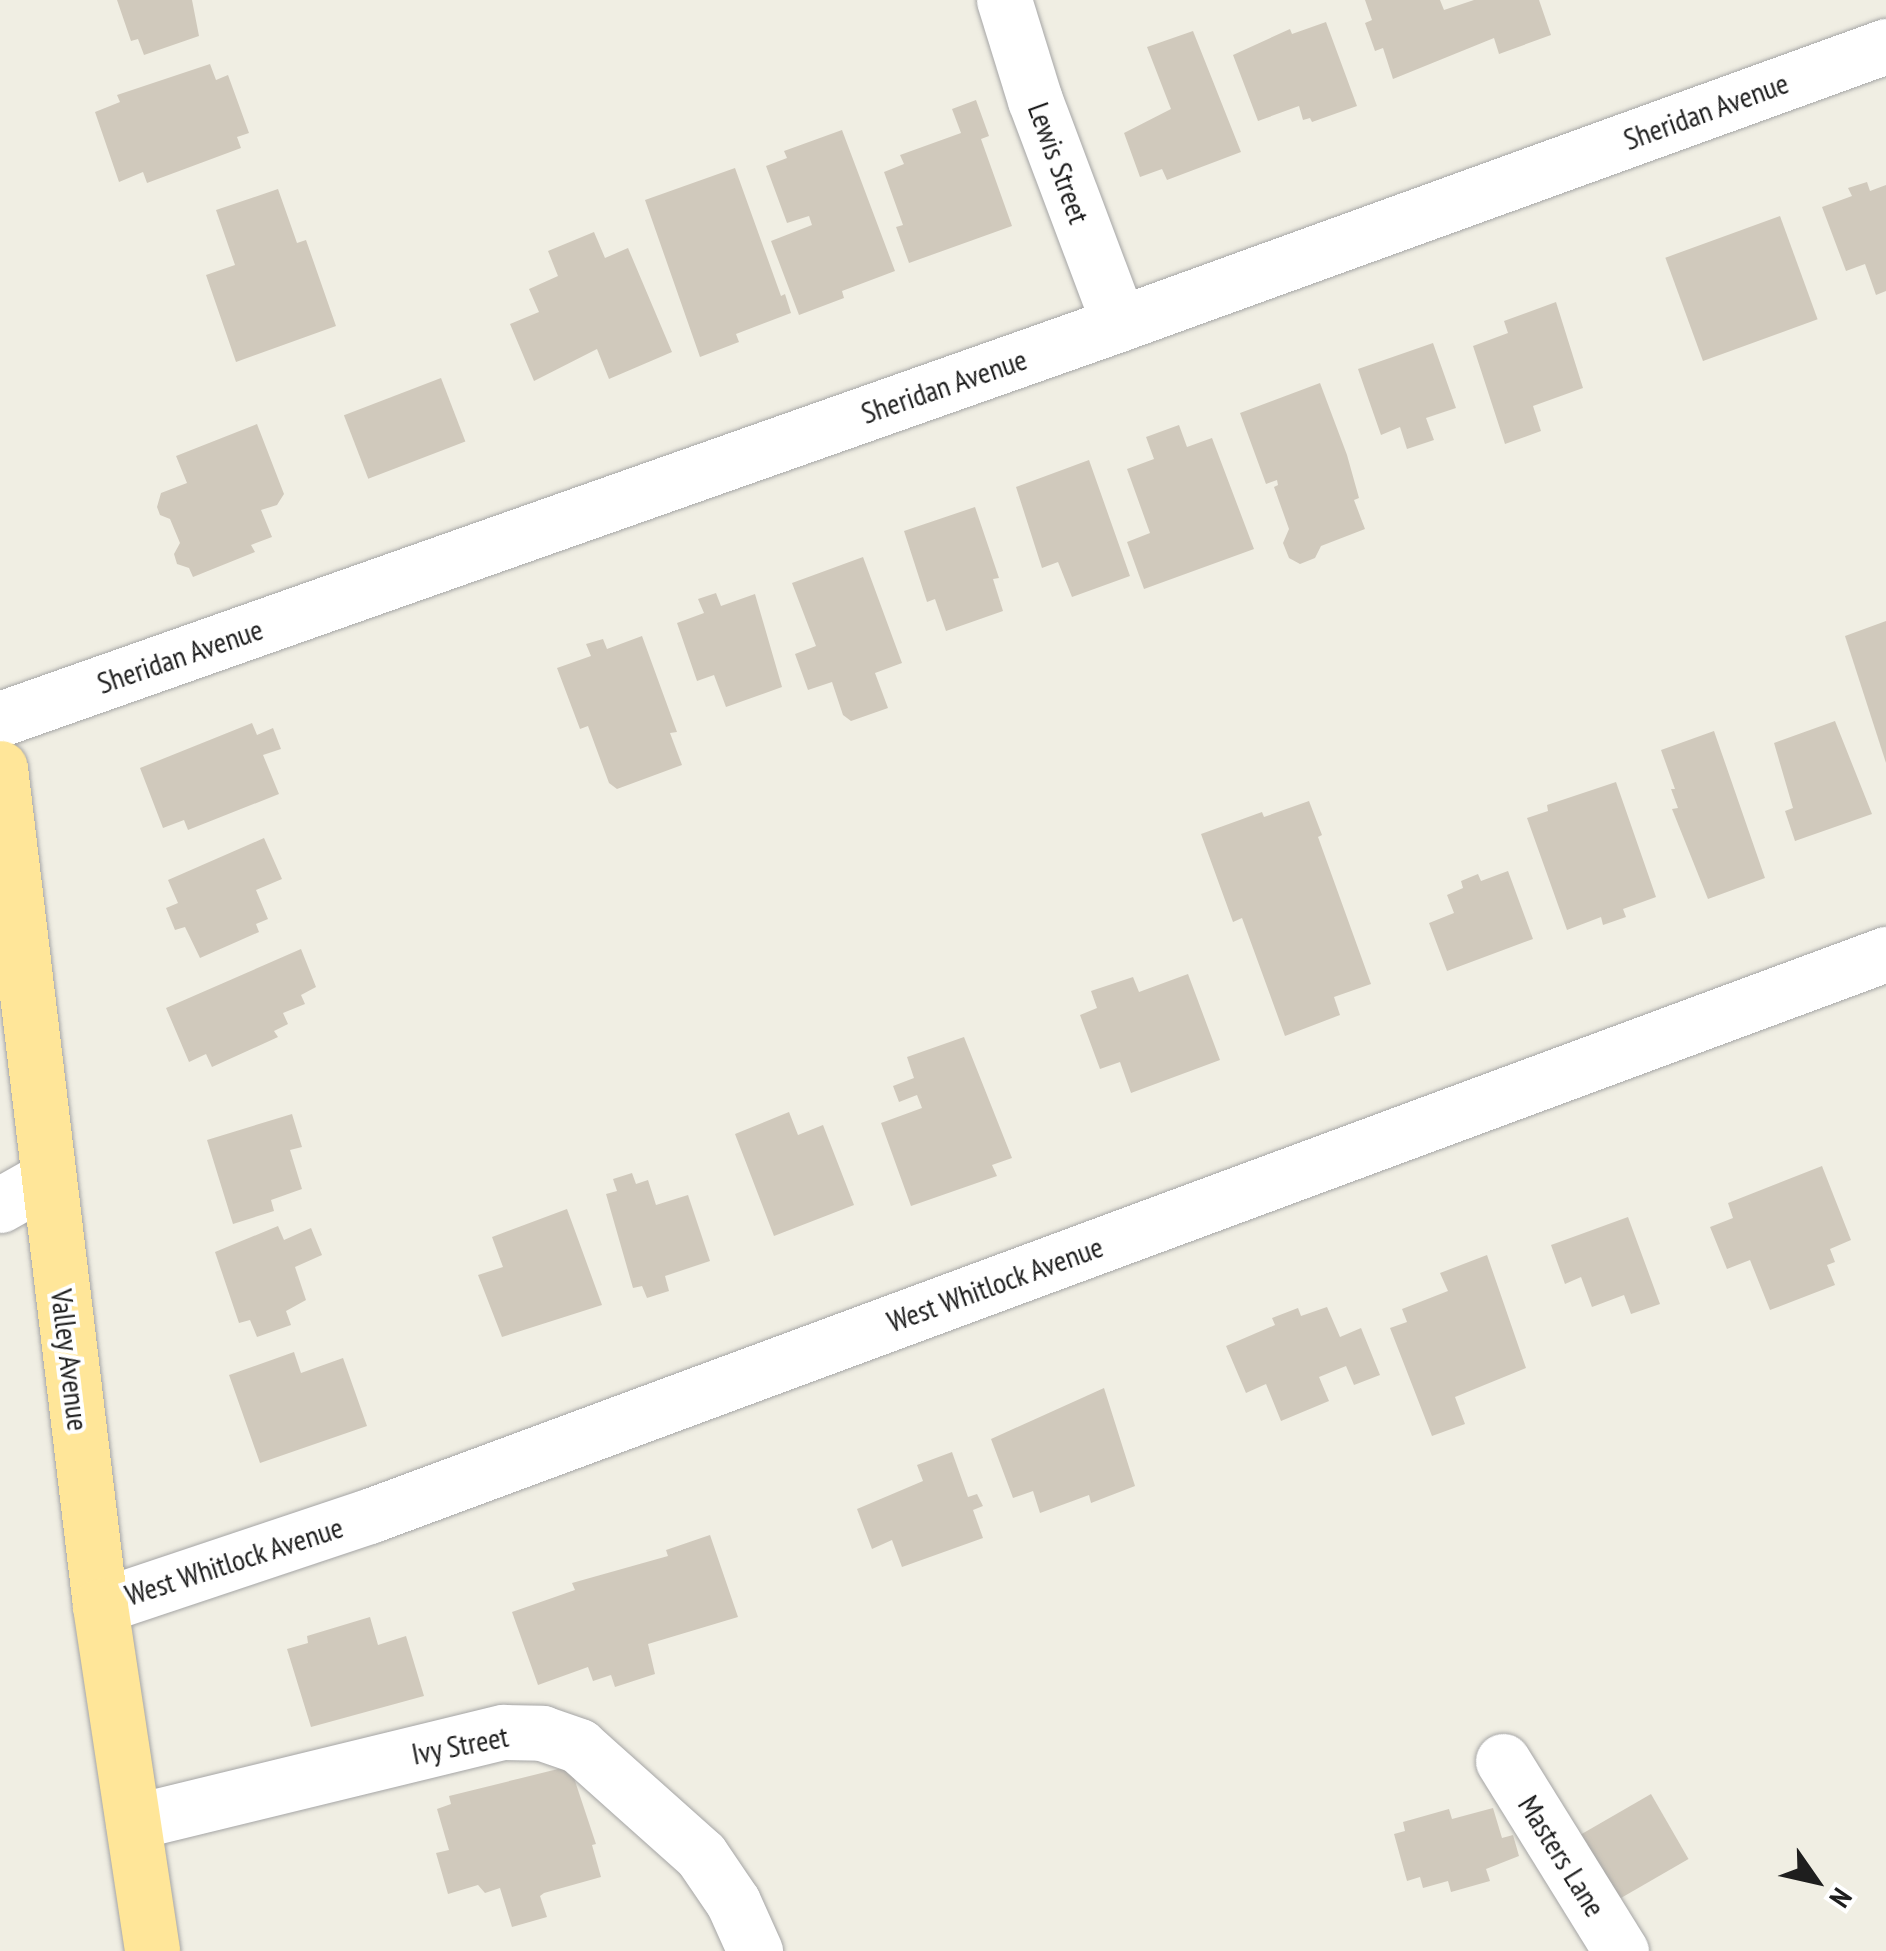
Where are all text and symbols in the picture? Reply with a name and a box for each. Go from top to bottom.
street label: Sheridan Avenue [1618,64,1794,158]
street label: Lewis Street [1021,98,1097,228]
street label: Sheridan Avenue [856,341,1032,431]
street label: Sheridan Avenue [92,611,268,701]
street label: West Whitlock Avenue [881,1228,1109,1340]
street label: Valley Avenue [43,1286,97,1434]
street label: West Whitlock Avenue [120,1509,348,1613]
street label: Ivy Street [408,1718,512,1772]
street label: Masters Lane [1511,1789,1613,1923]
north arrow [1766,1831,1866,1931]
text: N [1822,1881,1861,1915]

